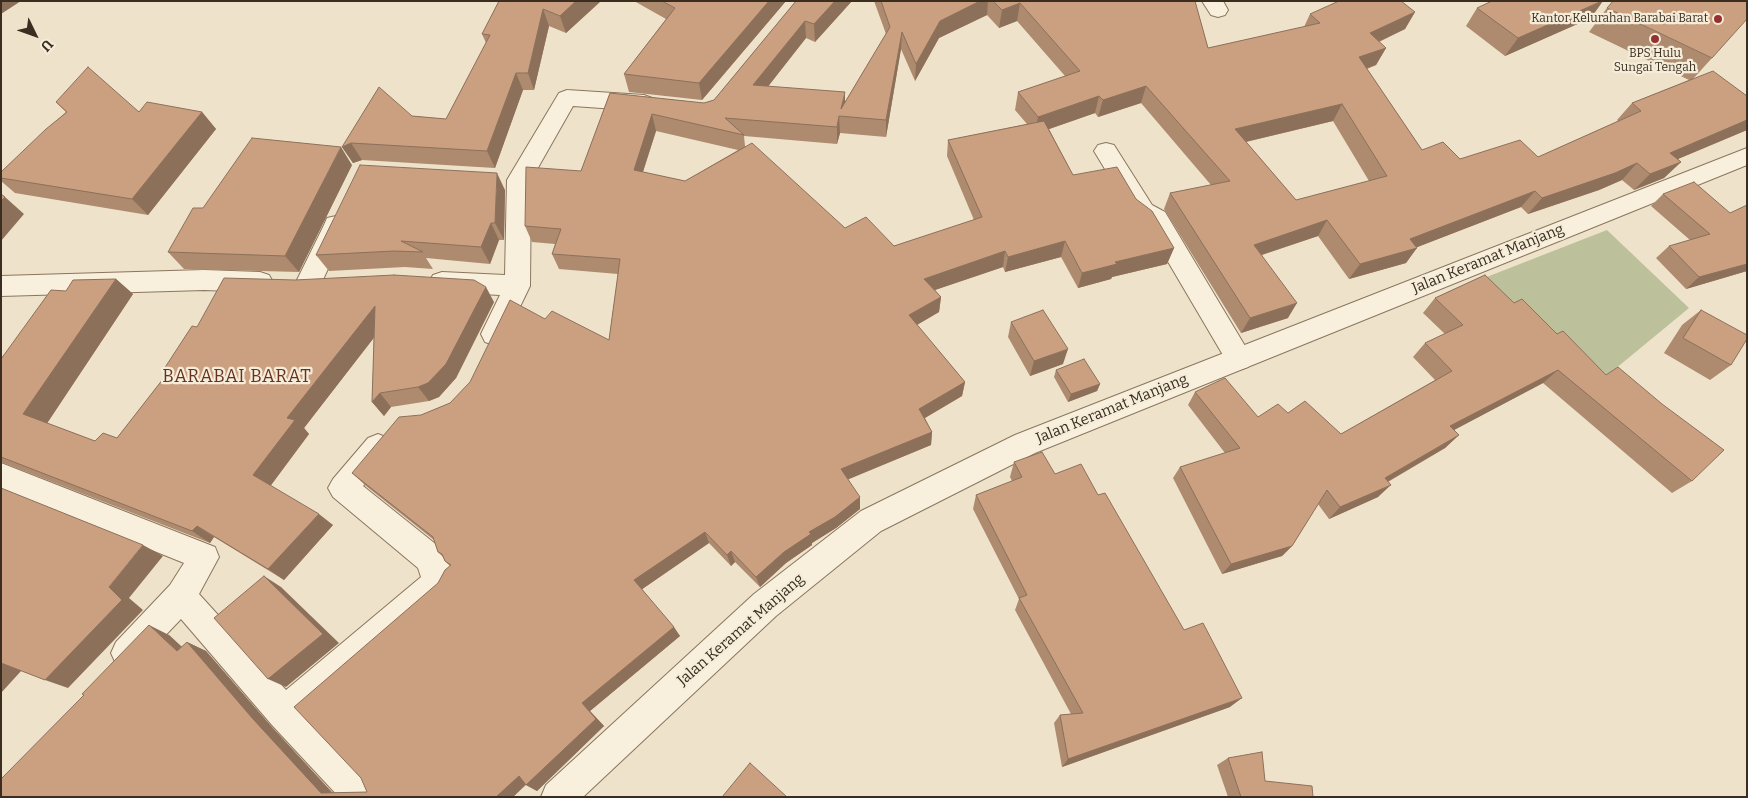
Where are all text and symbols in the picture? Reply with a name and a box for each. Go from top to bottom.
north arrow [10,10,60,60]
place label: Kantor Kelurahan Barabai Barat [1531,12,1708,26]
marker: Kantor Kelurahan Barabai Barat [1712,13,1724,25]
marker: BPS Hulu Sungai Tengah [1649,33,1661,45]
text: U [37,36,56,55]
place label: BPS Hulu Sungai Tengah [1614,47,1696,75]
street label: Jalan Keramat Manjang [1409,220,1567,298]
district label: BARABAI BARAT [161,366,313,388]
street label: Jalan Keramat Manjang [1033,370,1191,448]
street label: Jalan Keramat Manjang [674,570,808,690]

